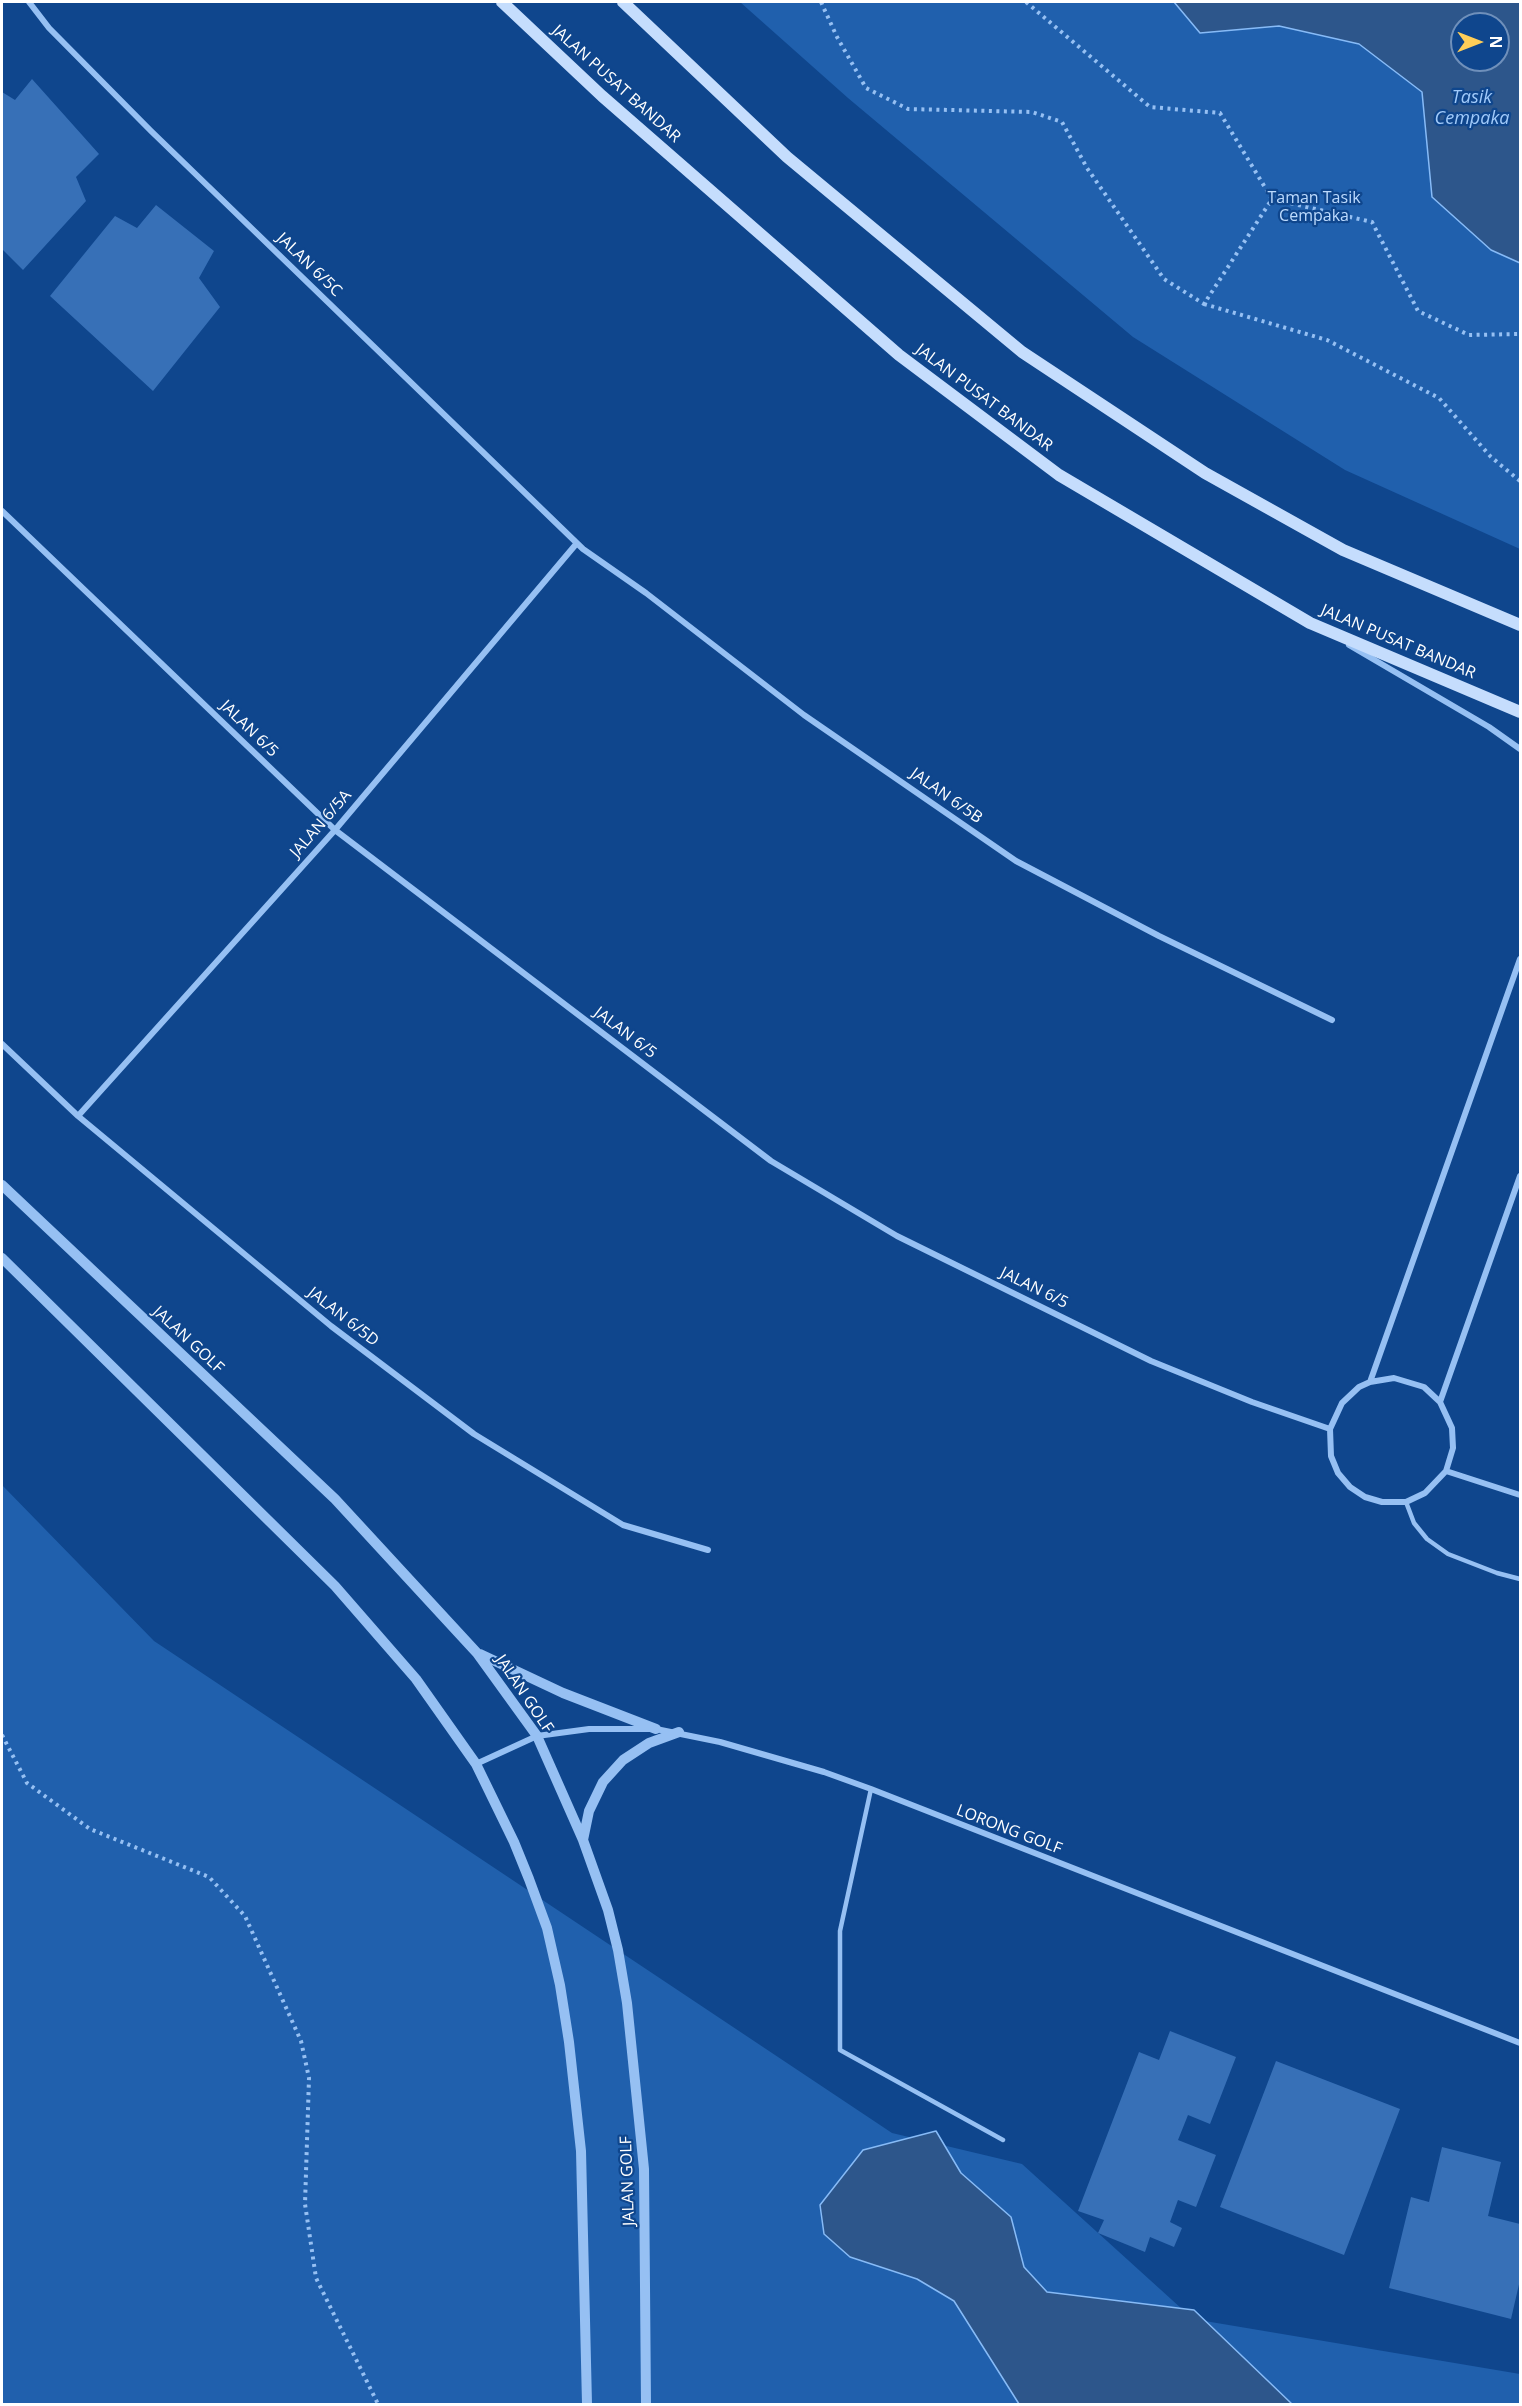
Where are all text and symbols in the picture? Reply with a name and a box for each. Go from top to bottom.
north arrow [1450,12,1510,72]
street label: JALAN PUSAT BANDAR [548,21,684,147]
text: N [1485,35,1507,49]
water label: Tasik Cempaka [1435,87,1509,130]
park label: Taman Tasik Cempaka [1267,188,1361,226]
street label: JALAN 6/5C [272,229,346,301]
street label: JALAN PUSAT BANDAR [912,340,1056,456]
street label: JALAN PUSAT BANDAR [1318,601,1478,683]
street label: JALAN 6/5 [216,697,282,761]
street label: JALAN 6/5B [906,764,986,828]
street label: JALAN 6/5A [286,786,356,862]
street label: JALAN 6/5 [590,1003,660,1063]
street label: JALAN 6/5 [997,1263,1071,1313]
street label: JALAN 6/5D [304,1283,382,1351]
street label: JALAN GOLF [149,1302,227,1378]
street label: JALAN GOLF [491,1651,557,1737]
street label: LORONG GOLF [953,1801,1065,1859]
street label: JALAN GOLF [617,2136,639,2226]

